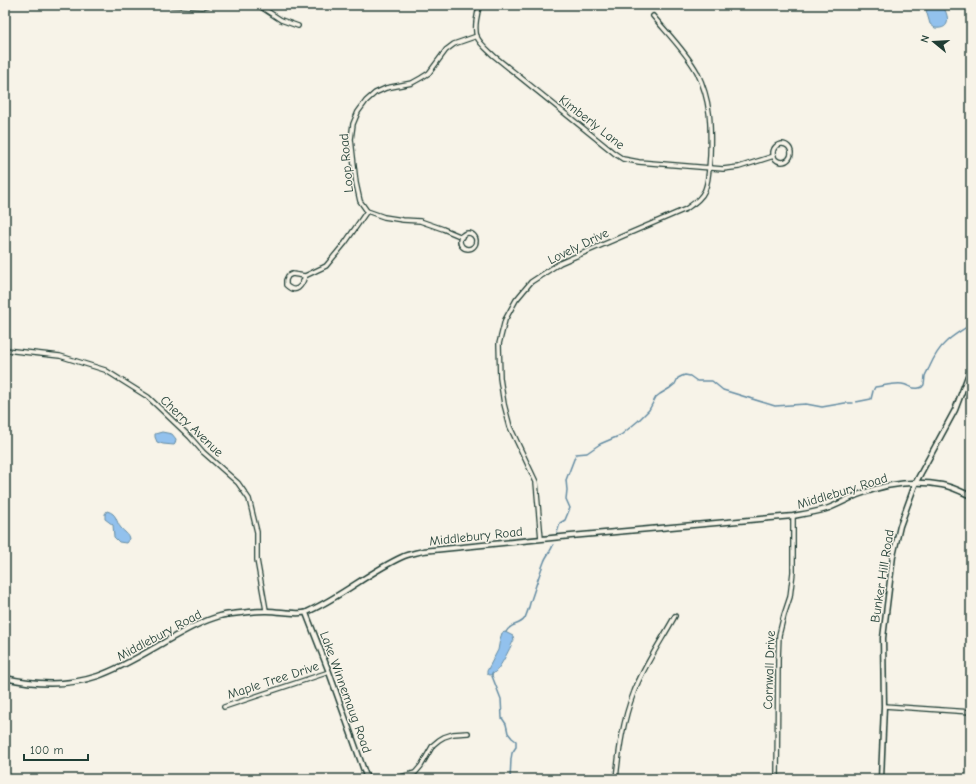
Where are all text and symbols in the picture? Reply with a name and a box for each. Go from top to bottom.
north arrow [914,22,954,62]
text: N [918,34,932,44]
street label: Kimberly Lane [556,92,628,153]
street label: Loop Road [336,133,356,193]
street label: Lovely Drive [545,225,611,267]
street label: Cherry Avenue [157,392,227,460]
street label: Middlebury Road [795,470,889,512]
street label: Middlebury Road [428,524,524,548]
street label: Bunker Hill Road [867,528,897,624]
street label: Middlebury Road [114,606,204,664]
street label: Lake Winnemaug Road [317,629,375,755]
street label: Cornwall Drive [760,630,778,710]
street label: Maple Tree Drive [225,658,321,702]
scale bar [24,736,88,762]
text: 100 m [30,743,63,757]

